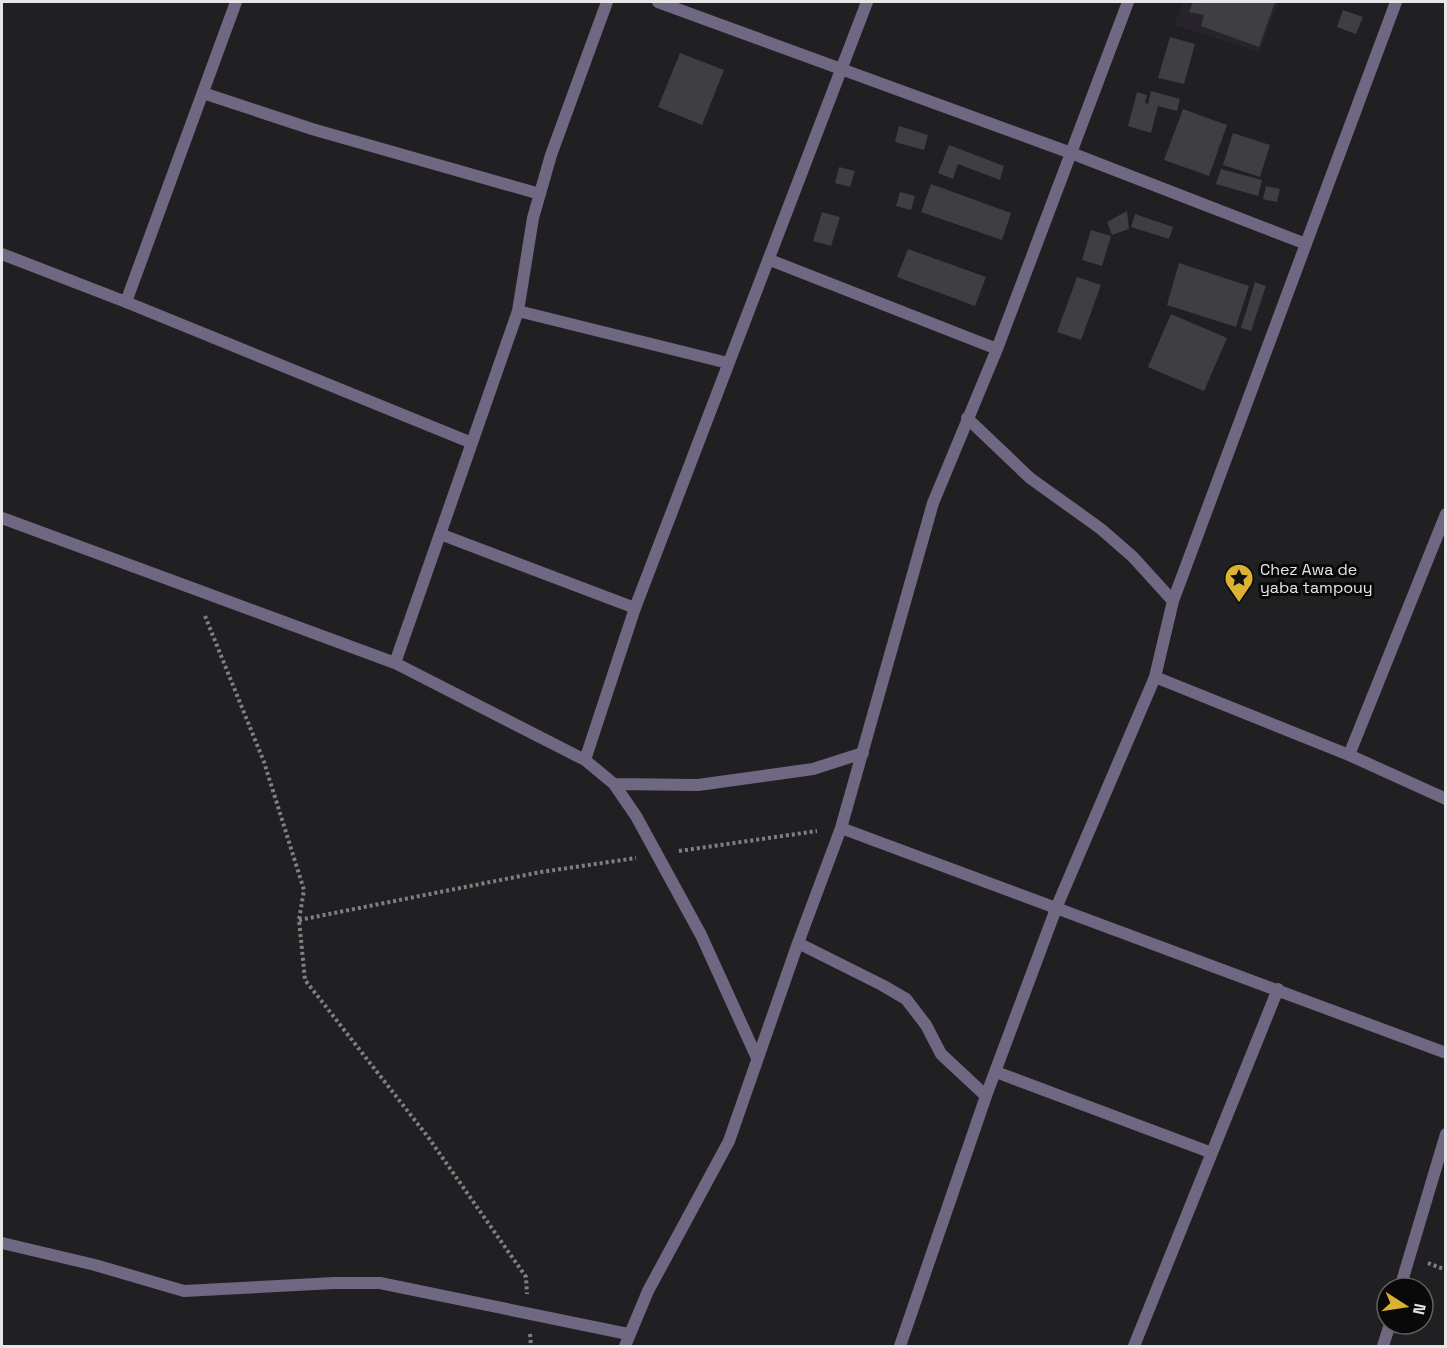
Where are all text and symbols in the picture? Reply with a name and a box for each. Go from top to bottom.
place label: Chez Awa de yaba tampouy [1260,559,1373,598]
place icon: Chez Awa de yaba tampouy [1223,562,1255,604]
north arrow [1375,1276,1435,1336]
text: N [1408,1302,1431,1316]

